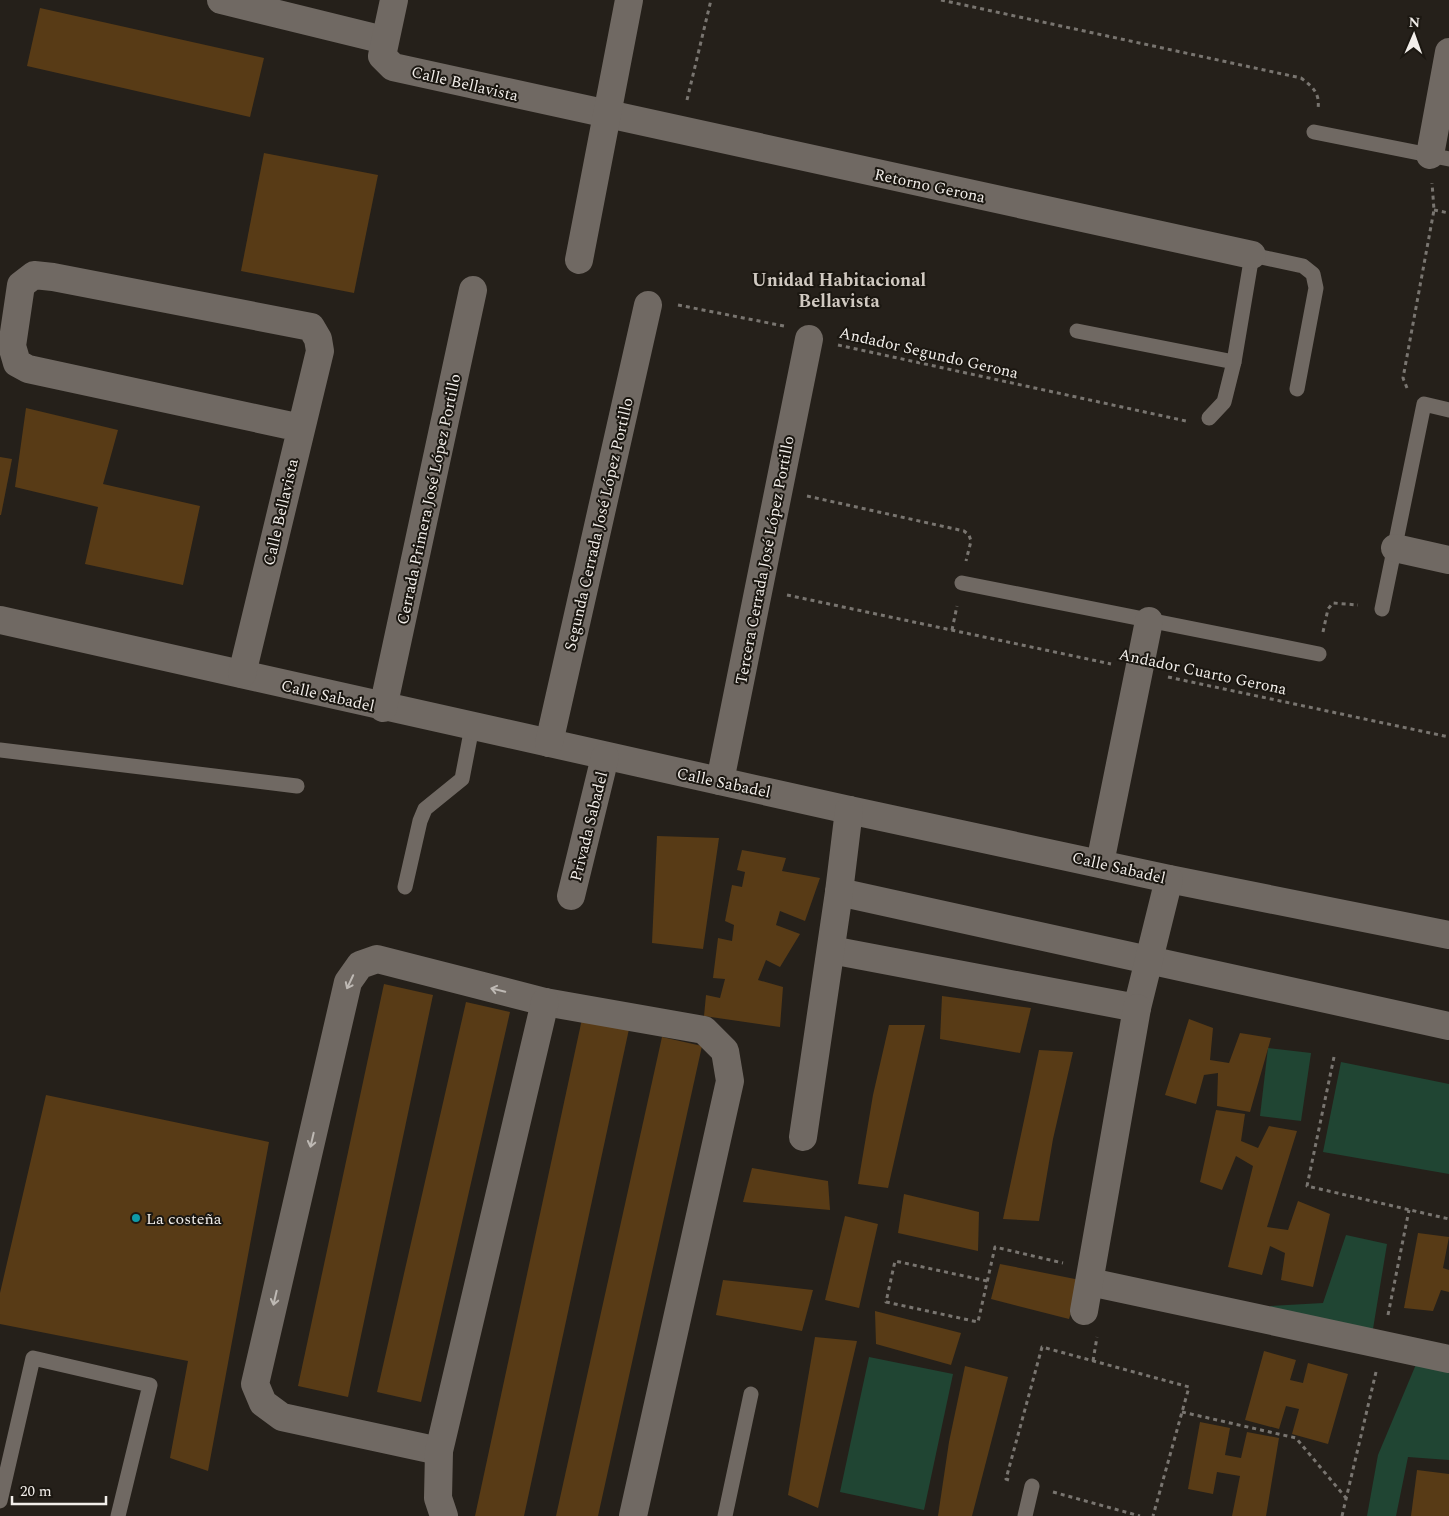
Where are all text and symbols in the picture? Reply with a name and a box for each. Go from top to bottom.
north arrow [1389,10,1439,60]
text: N [1408,12,1421,33]
street label: Calle Bellavista [409,60,521,108]
street label: Retorno Gerona [872,162,988,209]
district label: Unidad Habitacional Bellavista [752,267,926,315]
street label: Andador Segundo Gerona [837,321,1021,385]
street label: Cerrada Primera José López Portillo [391,371,467,627]
street label: Segunda Cerrada José López Portillo [558,395,640,653]
street label: Tercera Cerrada José López Portillo [729,434,801,687]
street label: Calle Bellavista [257,456,305,568]
street label: Andador Cuarto Gerona [1117,642,1289,702]
street label: Calle Sabadel [279,674,377,718]
street label: Calle Sabadel [675,761,773,805]
street label: Privada Sabadel [564,769,614,884]
street label: Calle Sabadel [1070,846,1168,890]
one-way arrow [345,974,354,989]
one-way arrow [490,985,506,994]
one-way arrow [307,1131,316,1147]
place label: La costeña [146,1207,222,1231]
marker: La costeña [130,1212,142,1224]
one-way arrow [270,1289,279,1305]
scale bar [12,1474,106,1506]
text: 20 m [20,1480,52,1503]

